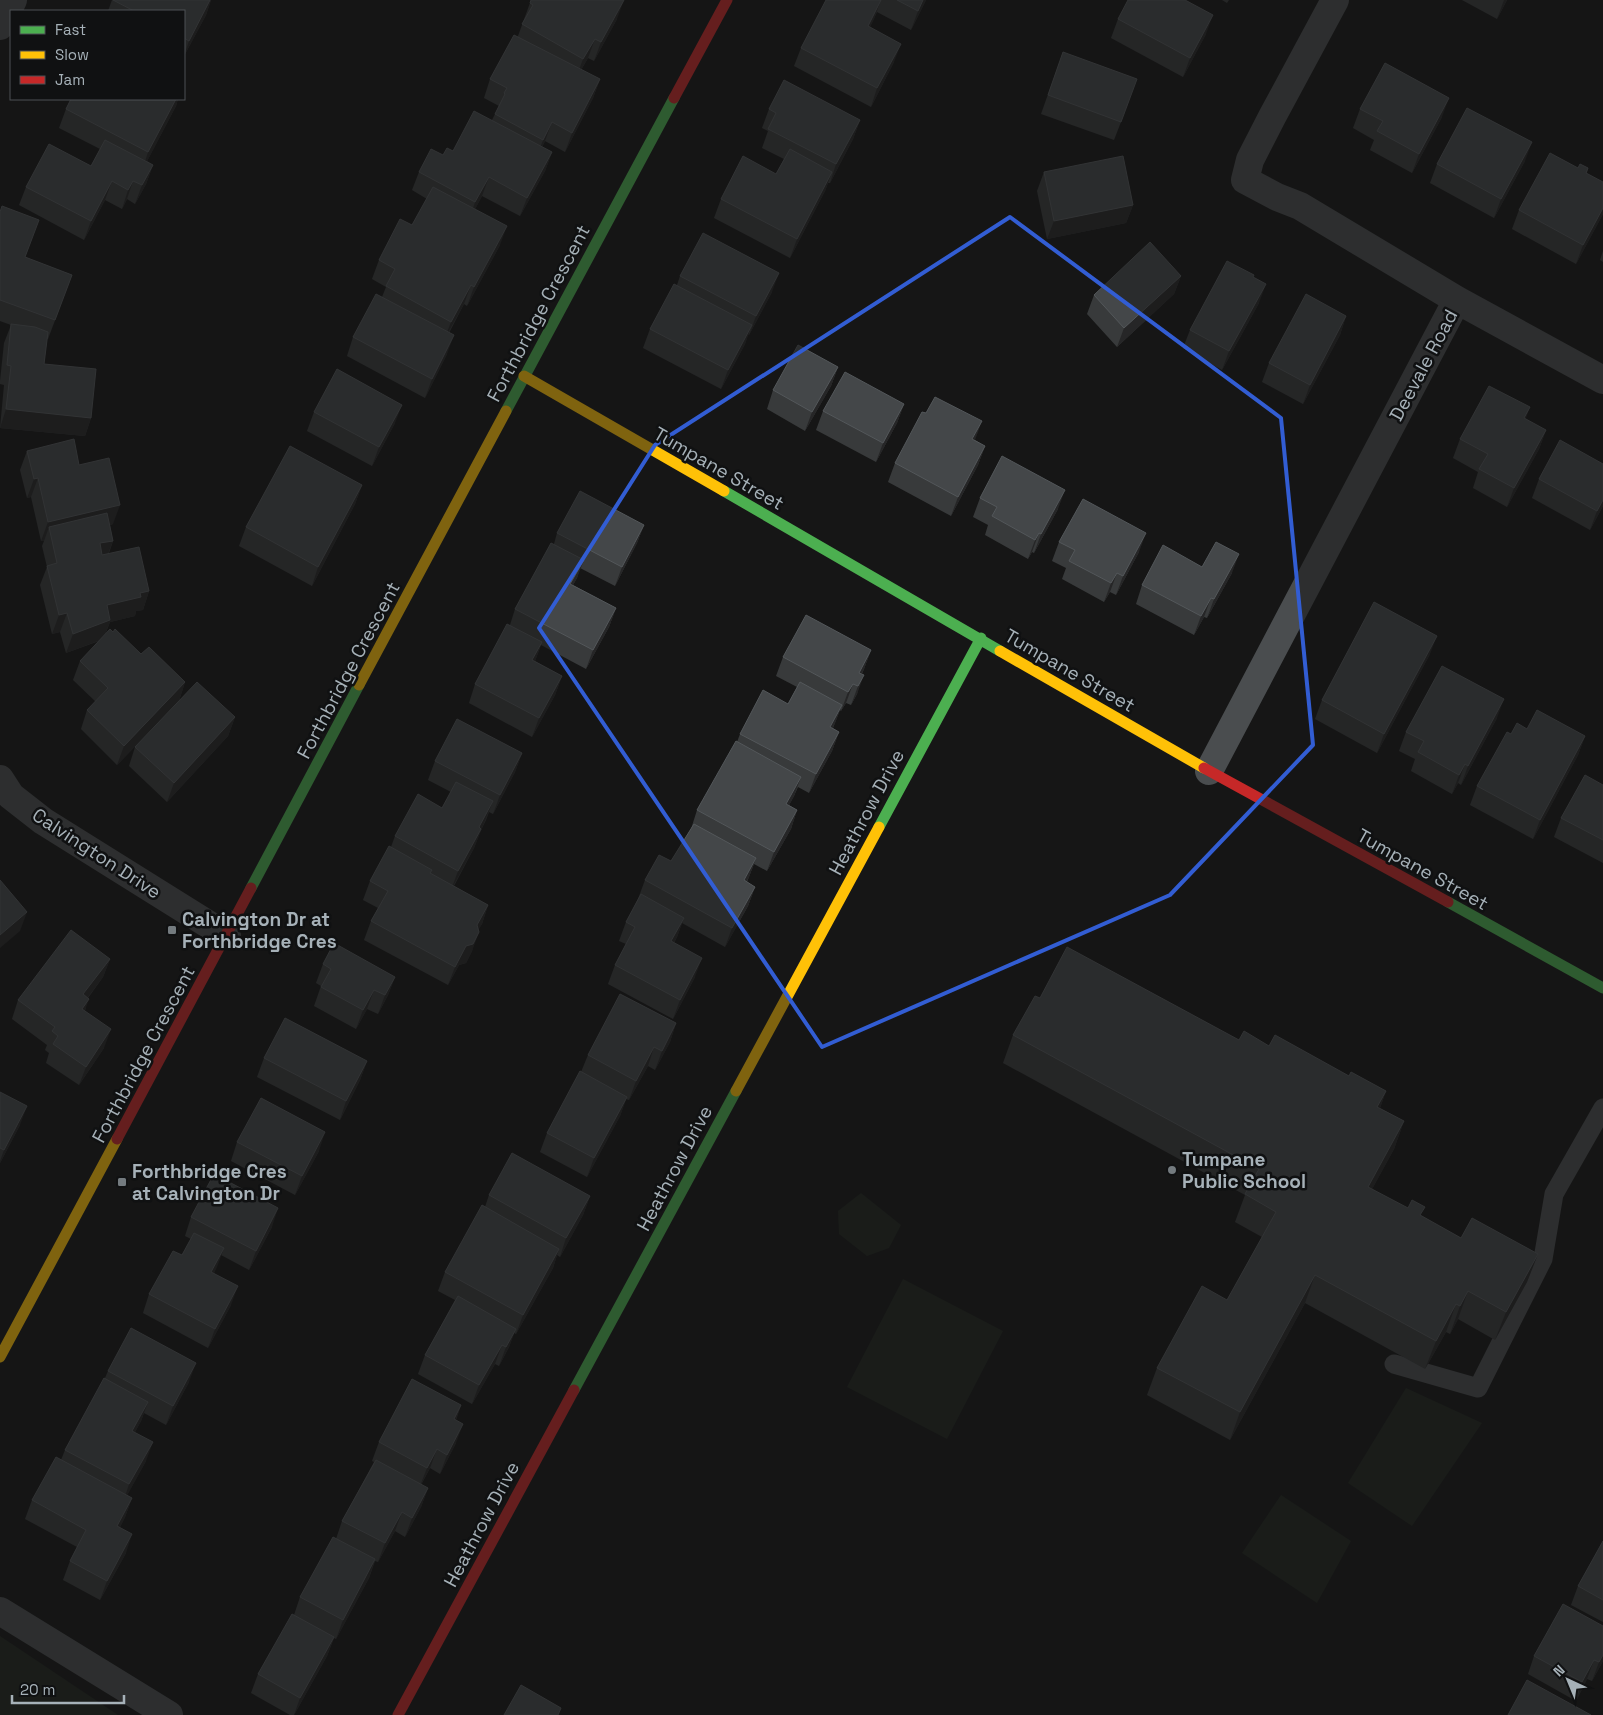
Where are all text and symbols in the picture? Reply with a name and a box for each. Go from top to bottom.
legend [10,10,185,100]
text: Fast [55,20,86,39]
text: Slow [55,45,89,64]
text: Jam [55,70,85,89]
street label: Forthbridge Crescent [481,220,596,406]
street label: Deevale Road [1384,305,1463,425]
street label: Tumpane Street [649,421,789,516]
street label: Forthbridge Crescent [291,577,406,763]
street label: Tumpane Street [1000,623,1140,718]
street label: Heathrow Drive [823,745,910,879]
street label: Calvington Drive [28,802,166,904]
street label: Tumpane Street [1353,823,1493,916]
place label: Calvington Dr at Forthbridge Cres [182,907,337,954]
marker: Calvington Dr at Forthbridge Cres [166,924,178,936]
street label: Forthbridge Crescent [86,961,201,1147]
street label: Heathrow Drive [631,1101,718,1235]
place label: Tumpane Public School [1182,1147,1306,1194]
place label: Forthbridge Cres at Calvington Dr [132,1159,287,1206]
marker: Tumpane Public School [1166,1164,1178,1176]
marker: Forthbridge Cres at Calvington Dr [116,1176,128,1188]
street label: Heathrow Drive [438,1457,525,1591]
north arrow [1543,1655,1593,1705]
text: N [1549,1661,1569,1680]
scale bar [12,1672,125,1704]
text: 20 m [20,1680,55,1699]

